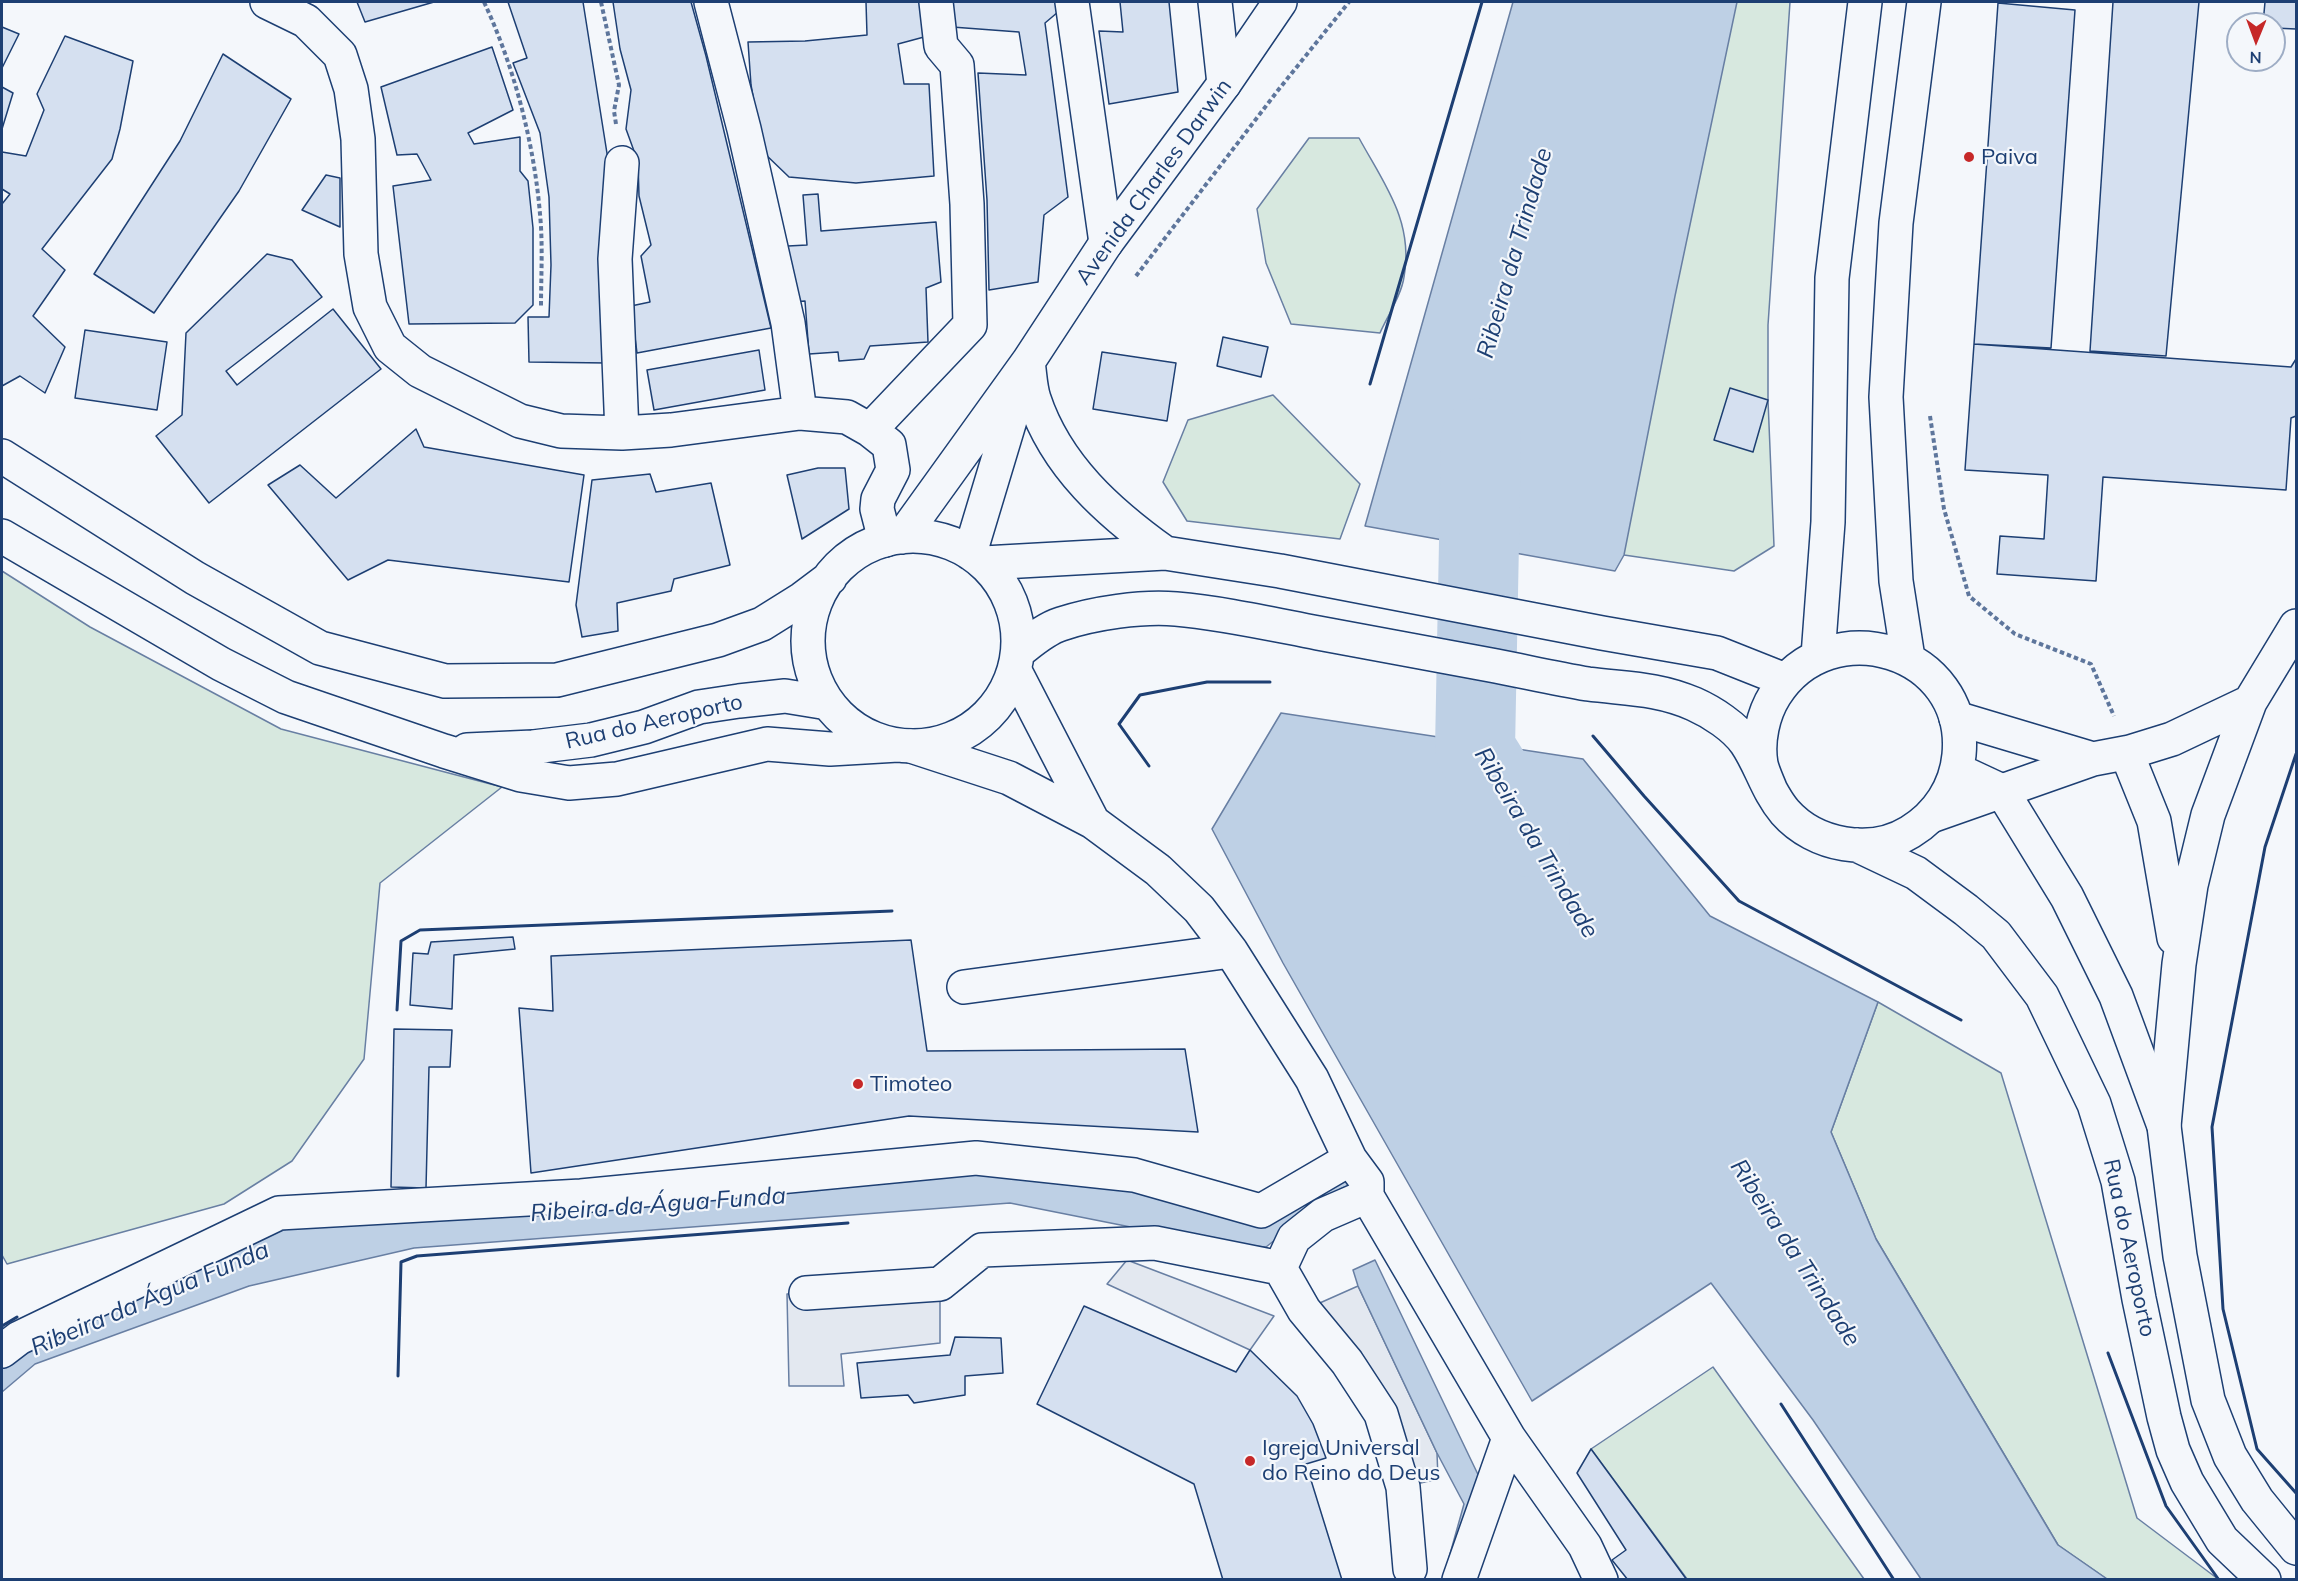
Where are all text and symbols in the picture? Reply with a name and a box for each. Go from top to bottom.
north arrow [2226,12,2286,72]
text: N [2250,48,2262,68]
street label: Avenida Charles Darwin [1070,74,1238,290]
place label: Paiva [1981,144,2038,170]
water label: Ribeira da Trindade [1471,145,1559,361]
marker: Paiva [1962,150,1976,164]
street label: Rua do Aeroporto [563,689,745,755]
water label: Ribeira da Trindade [1468,742,1604,944]
place label: Timoteo [870,1071,952,1097]
marker: Timoteo [851,1077,865,1091]
water label: Ribeira da Trindade [1724,1154,1866,1352]
street label: Rua do Aeroporto [2097,1157,2161,1339]
water label: Ribeira da Água Funda [529,1182,787,1228]
water label: Ribeira da Água Funda [26,1236,274,1362]
place label: Igreja Universal do Reino do Deus [1262,1435,1440,1486]
marker: Igreja Universal do Reino do Deus [1243,1454,1257,1468]

